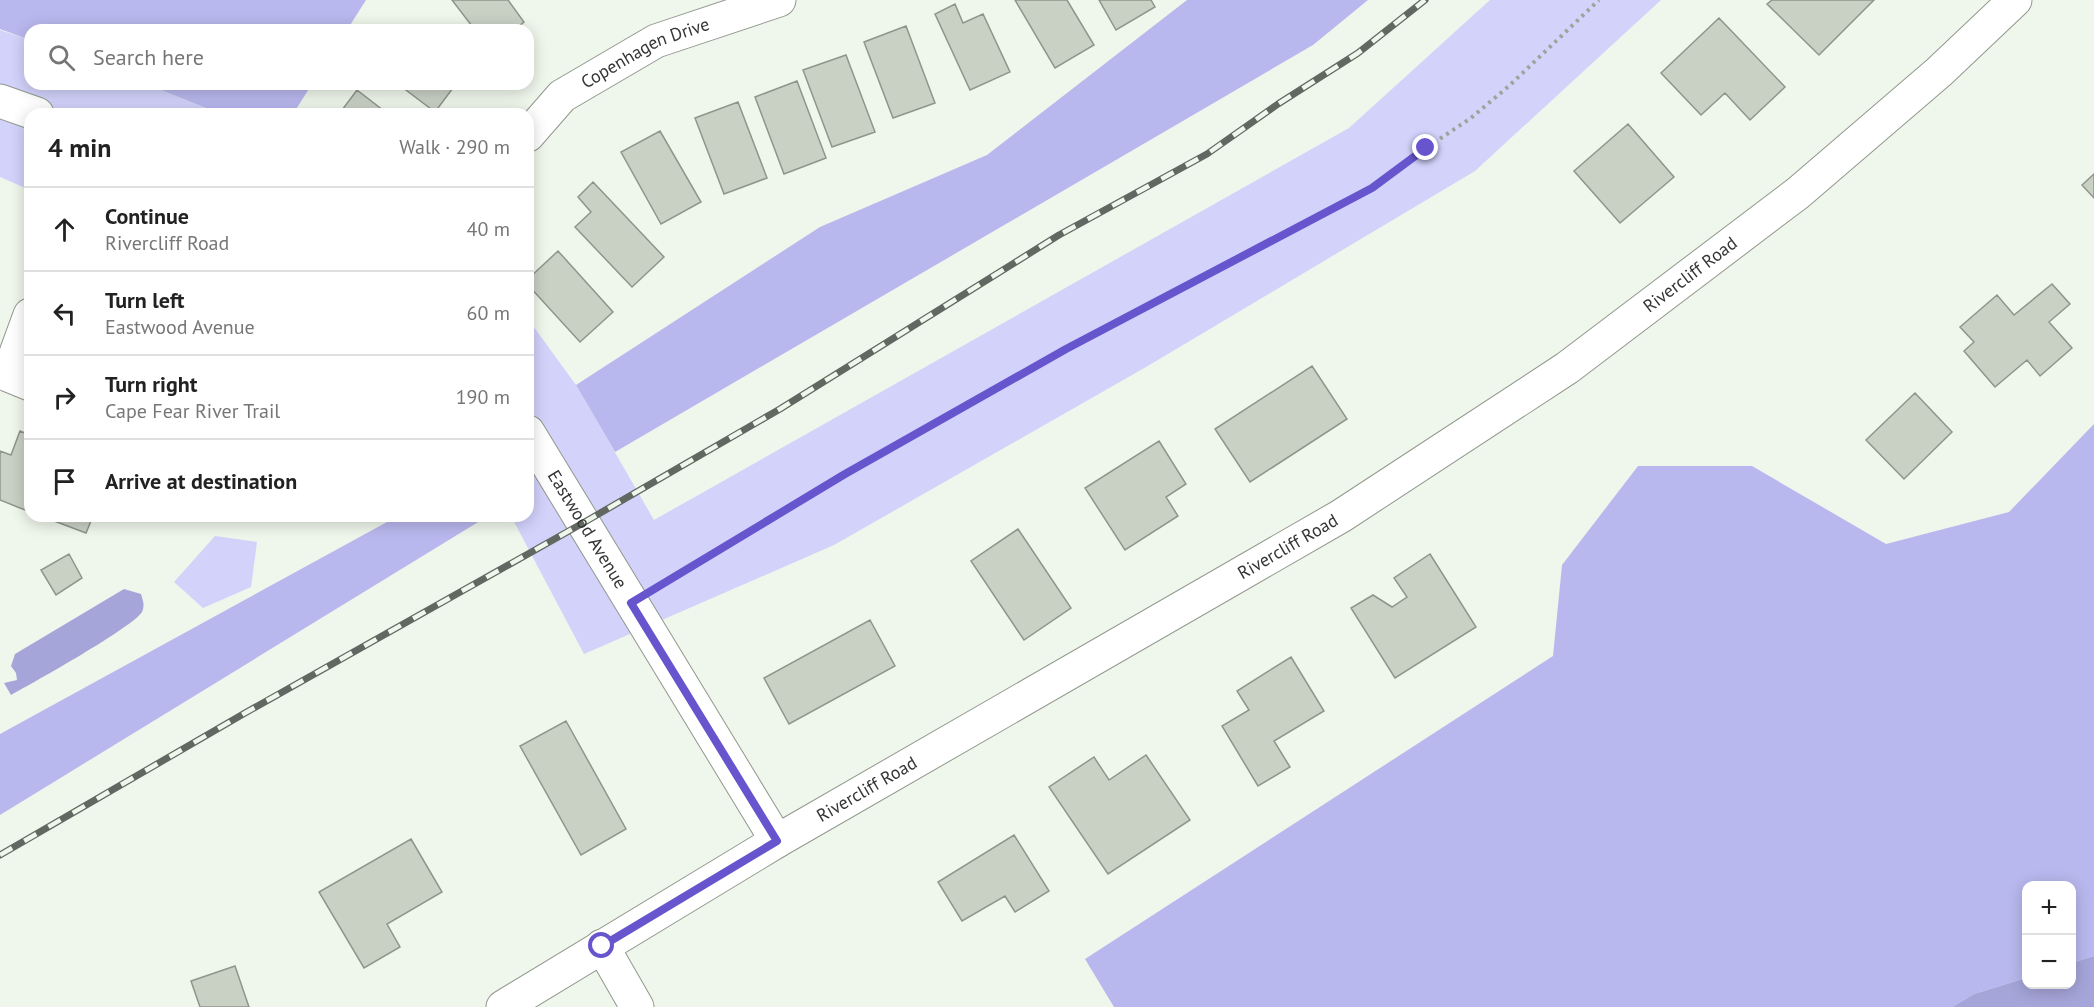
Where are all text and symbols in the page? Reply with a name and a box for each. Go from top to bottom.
street label: Copenhagen Drive [577,12,712,93]
search box [24,24,534,90]
icon: search [45,41,78,74]
text: Search here [93,43,204,71]
text: 4 min [48,131,111,164]
text: Walk · 290 m [399,134,510,160]
route end [1412,134,1438,160]
text: Continue [105,202,189,230]
icon: ahead [48,213,81,246]
text: 40 m [467,216,510,242]
text: Rivercliff Road [105,230,229,256]
street label: Rivercliff Road [1638,231,1741,317]
text: Turn left [105,286,185,314]
icon: left [48,297,81,330]
text: 60 m [467,300,510,326]
text: Eastwood Avenue [105,314,255,340]
text: Turn right [105,370,197,398]
icon: right [48,381,81,414]
text: 190 m [456,384,510,410]
text: Cape Fear River Trail [105,398,280,424]
icon: arrive [48,465,81,498]
street label: Eastwood Avenue [543,466,633,593]
text: Arrive at destination [105,467,297,495]
street label: Rivercliff Road [1233,508,1342,584]
street label: Rivercliff Road [812,751,921,827]
map controls [2022,881,2076,989]
button: + [2022,881,2076,935]
route start [588,932,614,958]
button: − [2022,935,2076,989]

